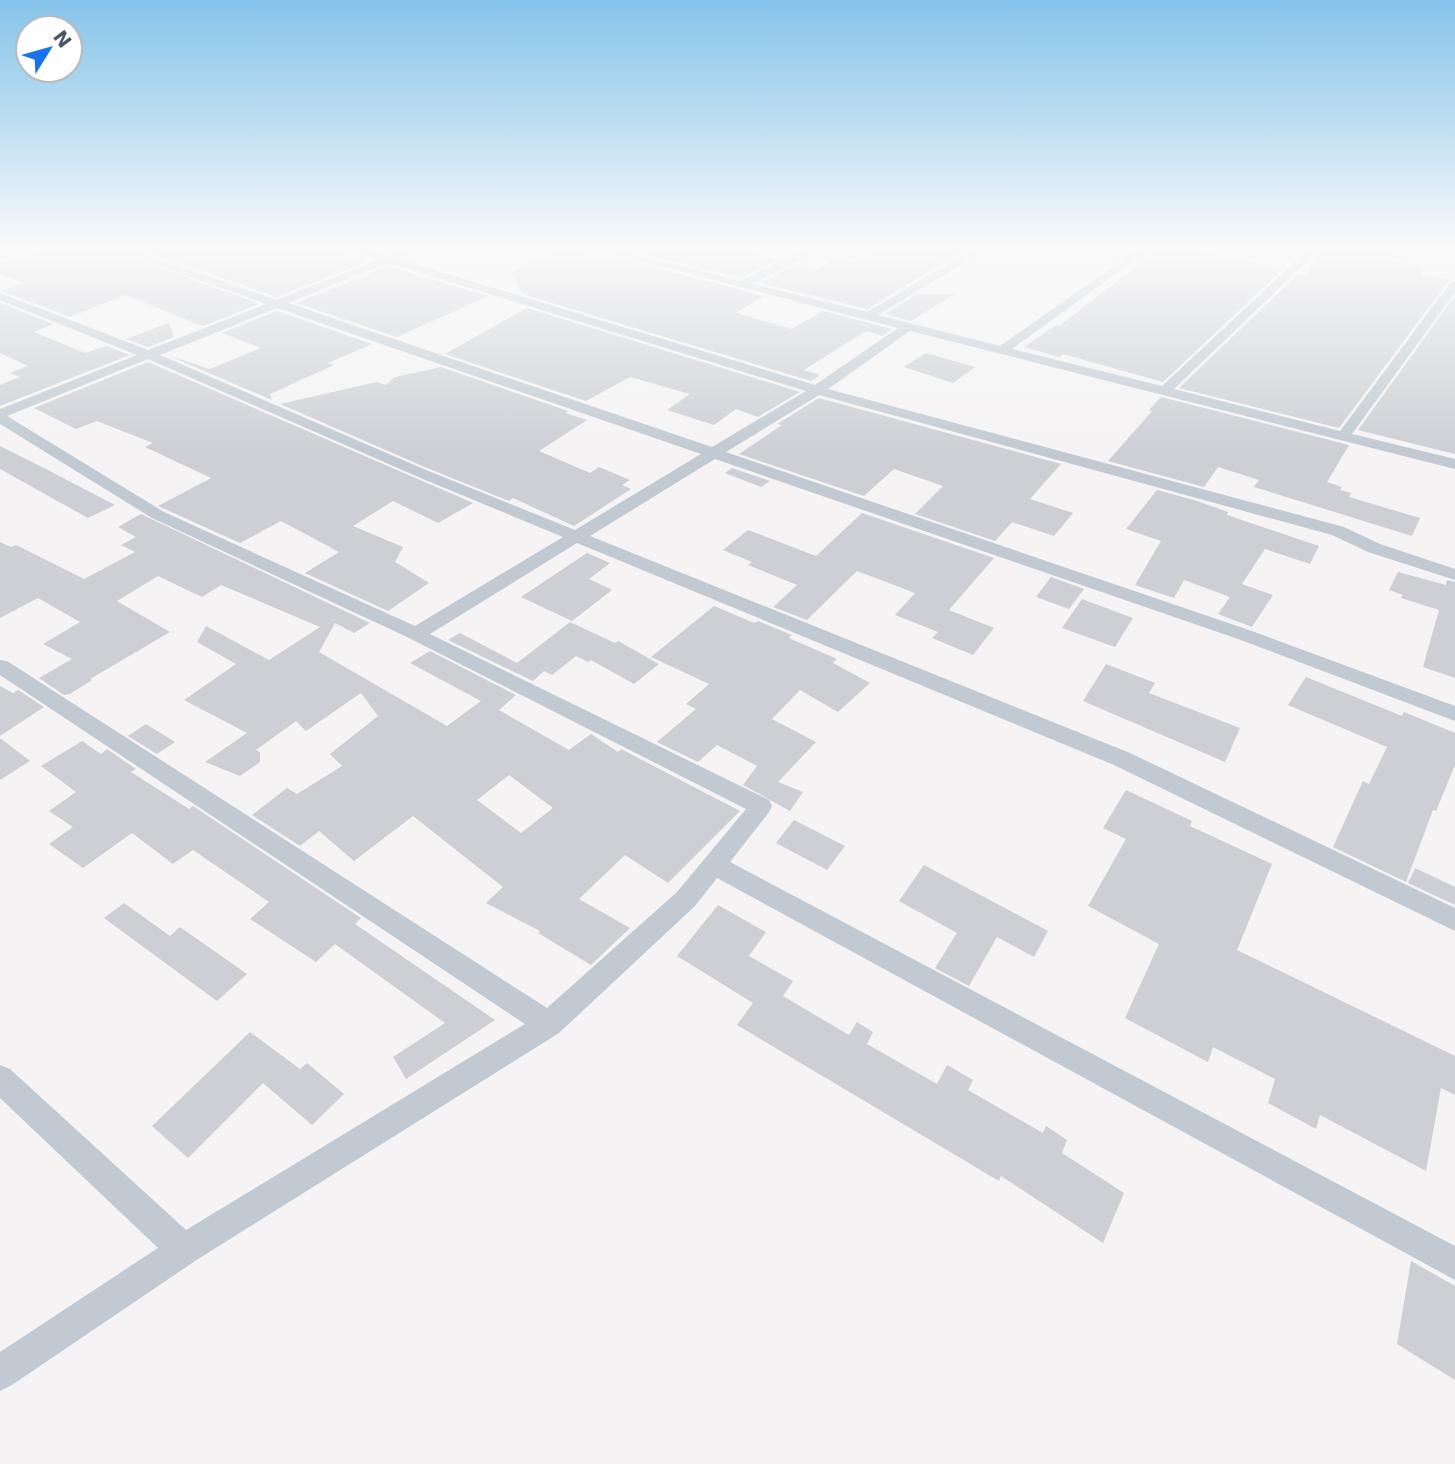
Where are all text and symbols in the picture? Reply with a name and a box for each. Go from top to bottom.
north arrow [14,14,84,84]
text: N [49,26,76,52]

